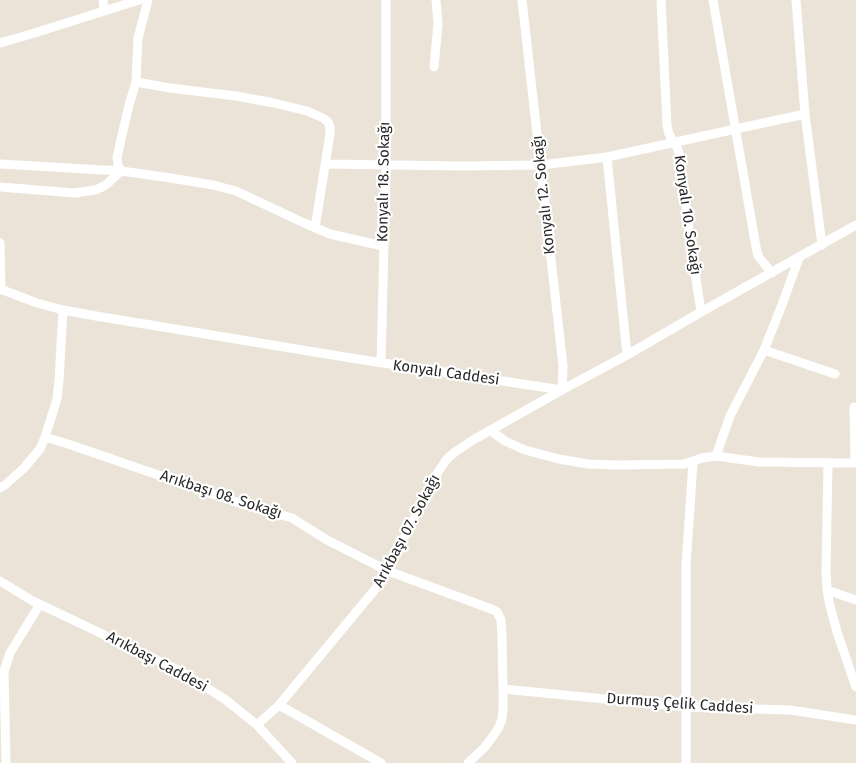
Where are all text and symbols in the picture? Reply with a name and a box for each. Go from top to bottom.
street label: Konyalı 18. Sokağı [374,122,394,242]
street label: Konyalı 12. Sokağı [529,135,559,255]
street label: Konyalı 10. Sokağı [670,154,704,276]
street label: Konyalı Caddesi [391,357,501,389]
street label: Arıkbaşı 08. Sokağı [158,467,284,523]
street label: Arıkbaşı 07. Sokağı [370,472,444,590]
street label: Arıkbaşı Caddesi [103,628,211,696]
street label: Durmuş Çelik Caddesi [606,690,754,718]

